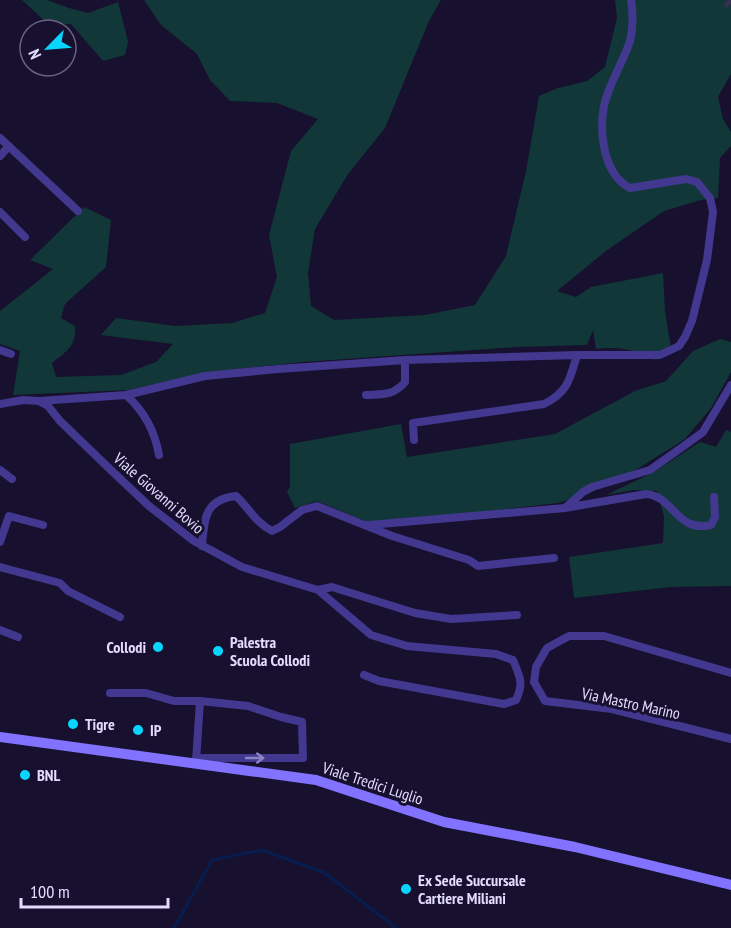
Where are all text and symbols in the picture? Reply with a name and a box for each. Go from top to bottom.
north arrow [18,18,78,78]
text: N [24,46,45,62]
street label: Viale Giovanni Bovio [109,448,208,538]
place label: Palestra Scuola Collodi [230,632,310,670]
place label: Collodi [106,637,146,657]
marker: Collodi [151,640,165,654]
marker: Palestra Scuola Collodi [211,644,225,658]
street label: Via Mastro Marino [579,683,682,723]
place label: Tigre [85,714,115,734]
marker: Tigre [66,717,80,731]
place label: IP [150,720,162,740]
marker: IP [131,723,145,737]
one-way arrow [244,752,264,764]
street label: Viale Tredici Luglio [319,757,426,809]
place label: BNL [37,765,60,785]
marker: BNL [18,768,32,782]
place label: Ex Sede Succursale Cartiere Miliani [418,870,526,908]
scale bar [21,871,168,909]
text: 100 m [30,880,70,903]
marker: Ex Sede Succursale Cartiere Miliani [399,882,413,896]

